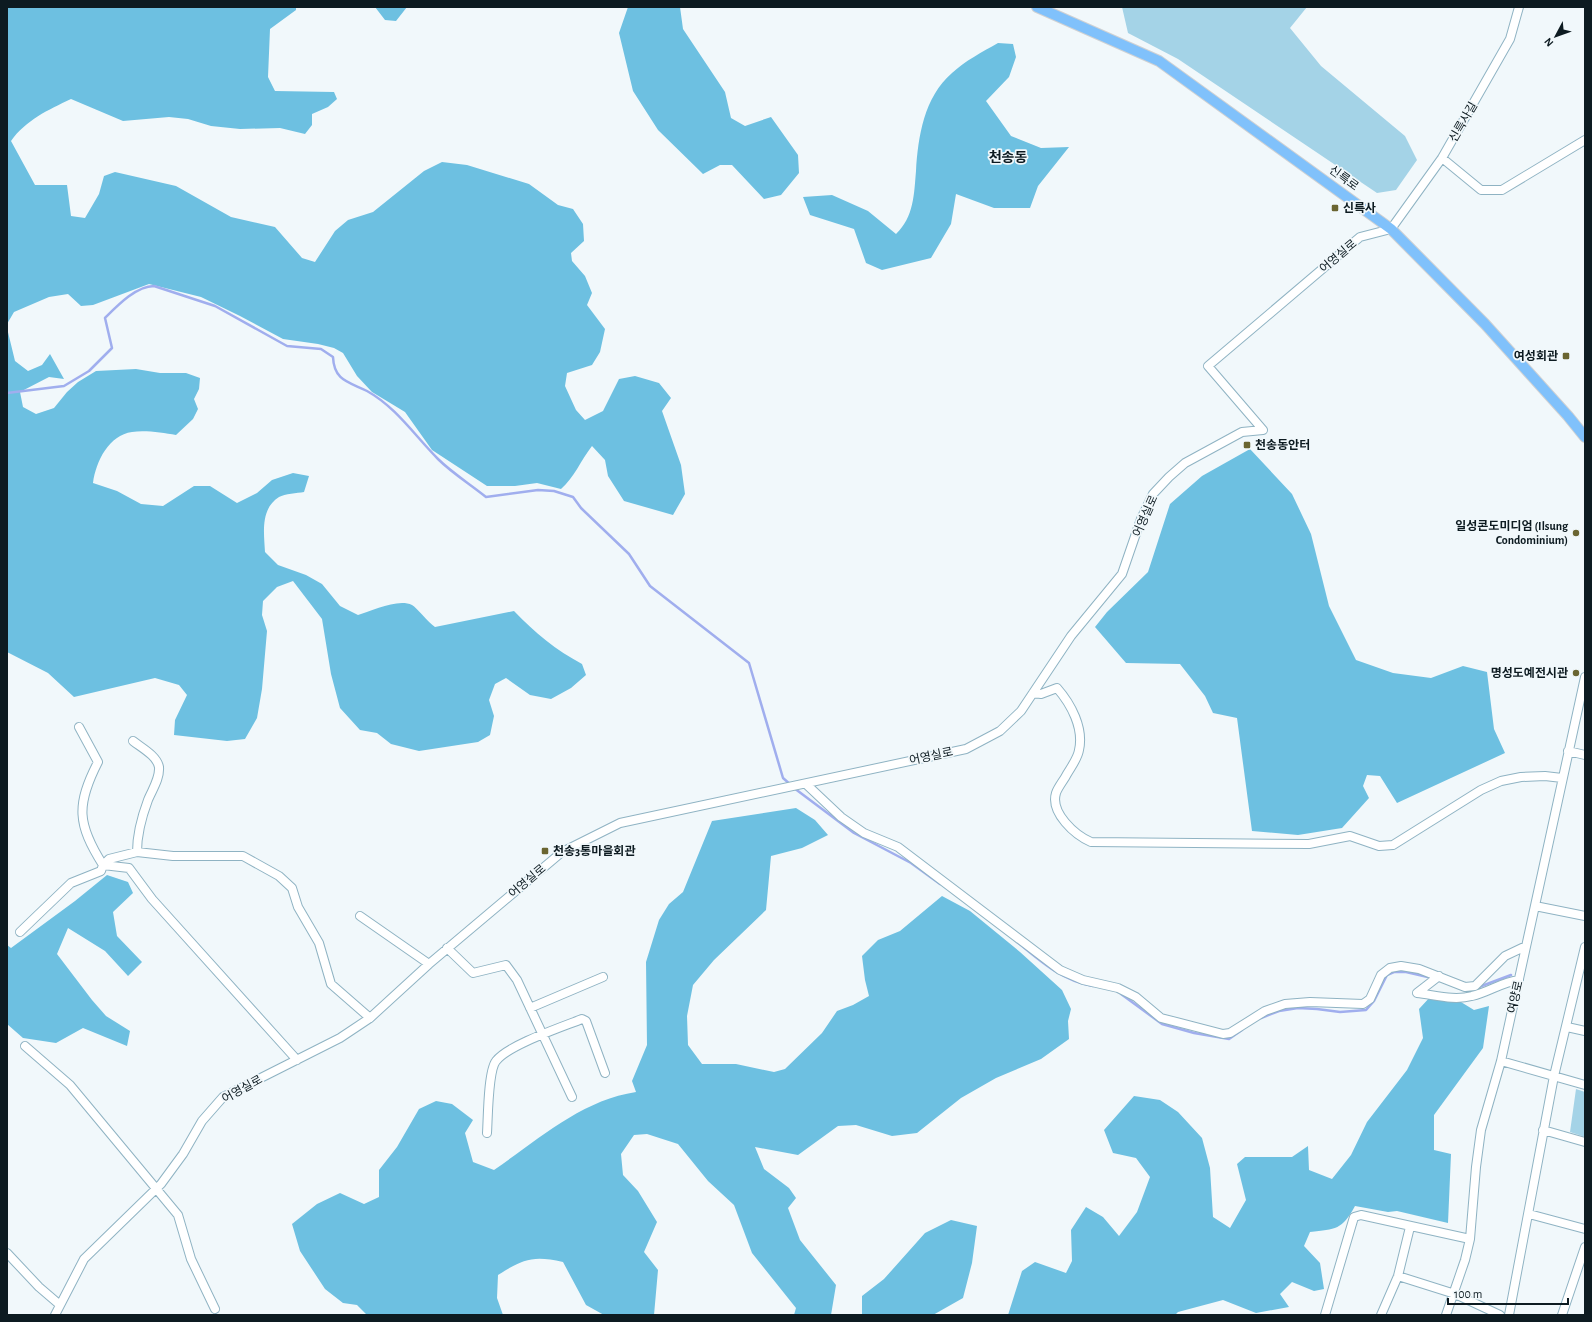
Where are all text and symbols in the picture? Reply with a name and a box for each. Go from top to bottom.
north arrow [1536,16,1576,56]
text: N [1542,36,1555,49]
street label: 신륵사길 [1447,100,1479,144]
district label: 천송동 [989,149,1027,165]
street label: 신륵로 [1327,163,1361,193]
place label: 신륵사 [1343,202,1376,214]
marker: 신륵사 [1330,203,1340,213]
street label: 어영실로 [1317,237,1359,275]
place label: 여성회관 [1514,350,1558,362]
marker: 여성회관 [1561,351,1571,361]
place label: 천송동안터 [1255,438,1310,451]
marker: 천송동안터 [1242,440,1252,450]
street label: 어영실로 [1131,493,1159,539]
place label: 일성콘도미디엄 (Ilsung Condominium) [1455,520,1569,547]
marker: 일성콘도미디엄 (Ilsung Condominium) [1571,528,1581,538]
place label: 명성도예전시관 [1491,667,1568,679]
marker: 명성도예전시관 [1571,668,1581,678]
street label: 어영실로 [908,746,954,766]
place label: 천송3통마을회관 [553,844,635,857]
marker: 천송3통마을회관 [540,846,550,856]
street label: 어영실로 [506,862,548,900]
street label: 여양로 [1505,980,1525,1014]
street label: 어영실로 [220,1073,264,1105]
scale bar [1448,1280,1568,1306]
text: 100 m [1454,1288,1482,1300]

